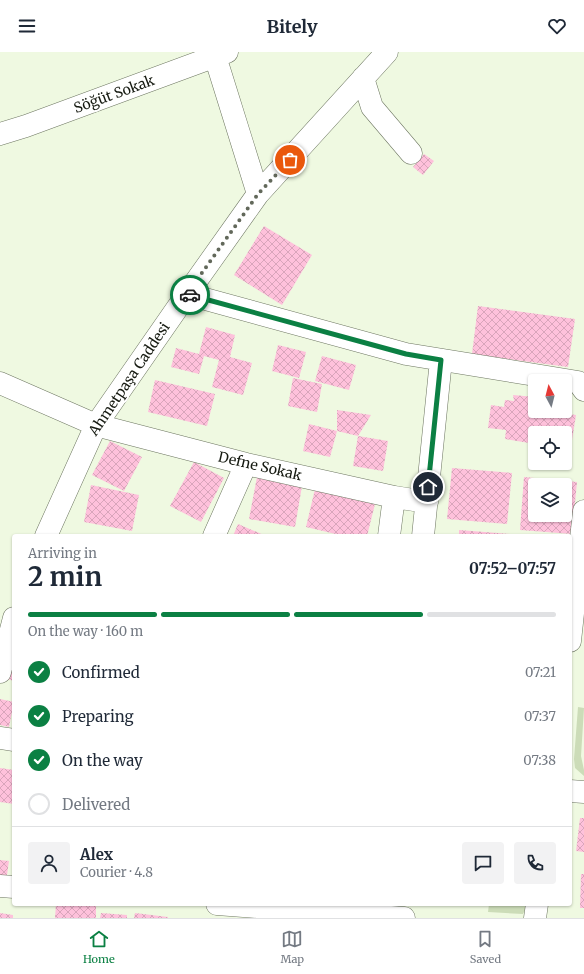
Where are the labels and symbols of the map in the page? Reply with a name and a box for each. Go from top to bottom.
street label: Söğüt Sokak [71,71,157,117]
pin [273,143,307,177]
courier [170,275,210,315]
street label: Ahmetpaşa Caddesi [84,319,174,440]
north arrow [528,374,572,418]
street label: Defne Sokak [216,448,304,484]
pin [411,470,445,504]

